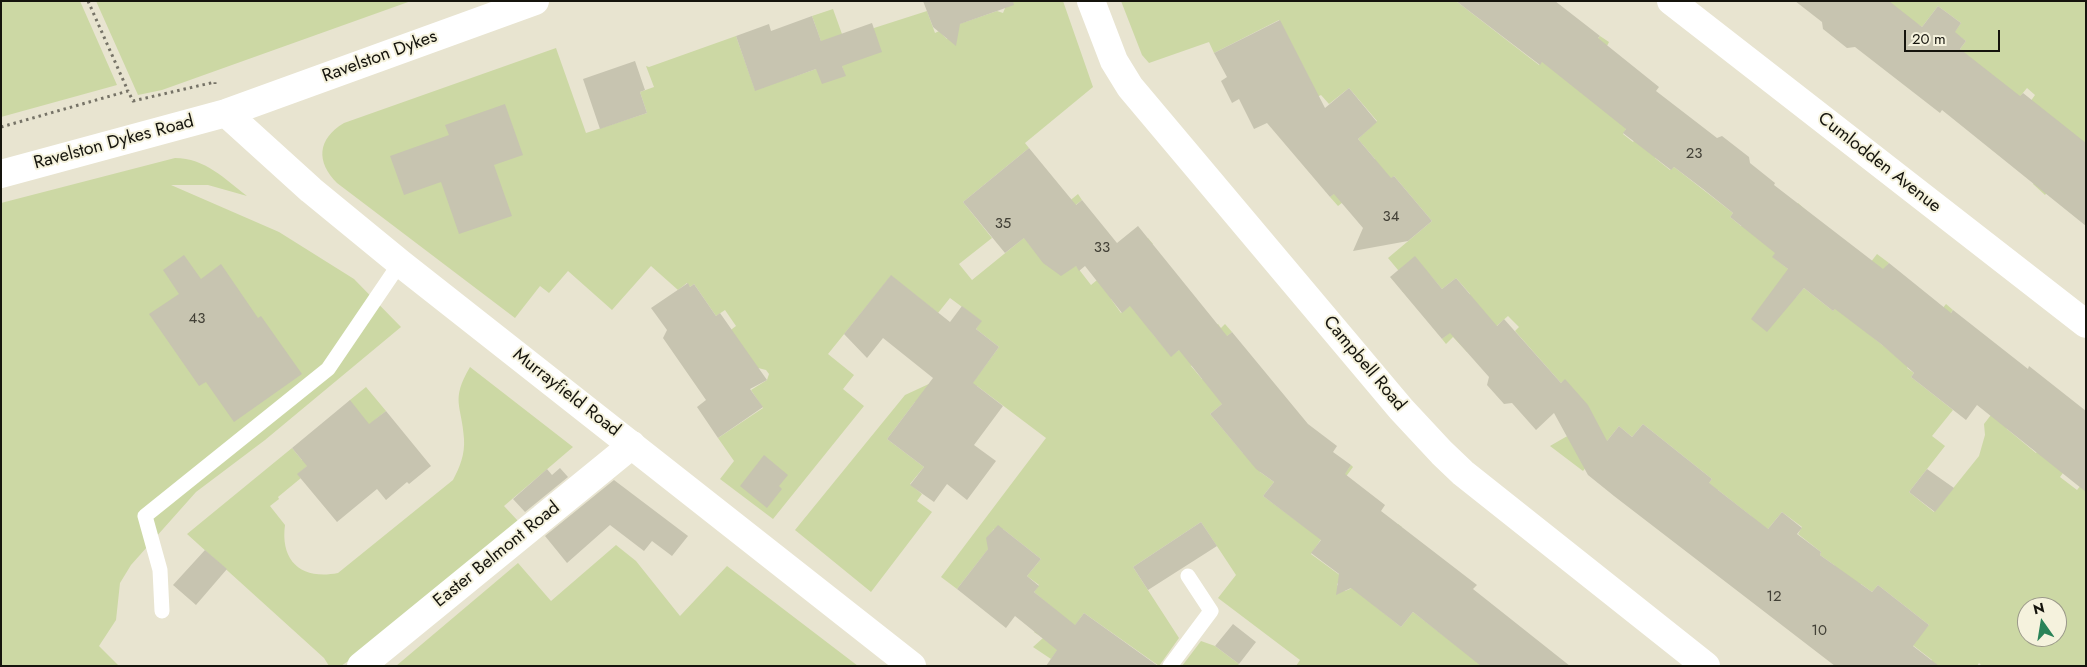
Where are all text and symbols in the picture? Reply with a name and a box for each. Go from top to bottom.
scale bar [1907,20,2003,52]
street label: Ravelston Dykes [320,26,440,88]
text: 20 m [1912,28,1946,50]
street label: Cumlodden Avenue [1813,108,1945,218]
street label: Ravelston Dykes Road [32,111,196,175]
house number: 23 [1686,145,1702,163]
house number: 34 [1383,208,1399,226]
house number: 35 [995,215,1011,233]
house number: 33 [1094,239,1110,257]
house number: 43 [189,310,205,328]
street label: Campbell Road [1318,312,1410,416]
street label: Murrayfield Road [508,344,624,442]
street label: Easter Belmont Road [429,497,565,613]
house number: 12 [1766,588,1782,606]
north arrow [2017,597,2067,647]
text: N [2031,597,2047,619]
house number: 10 [1811,622,1827,640]

